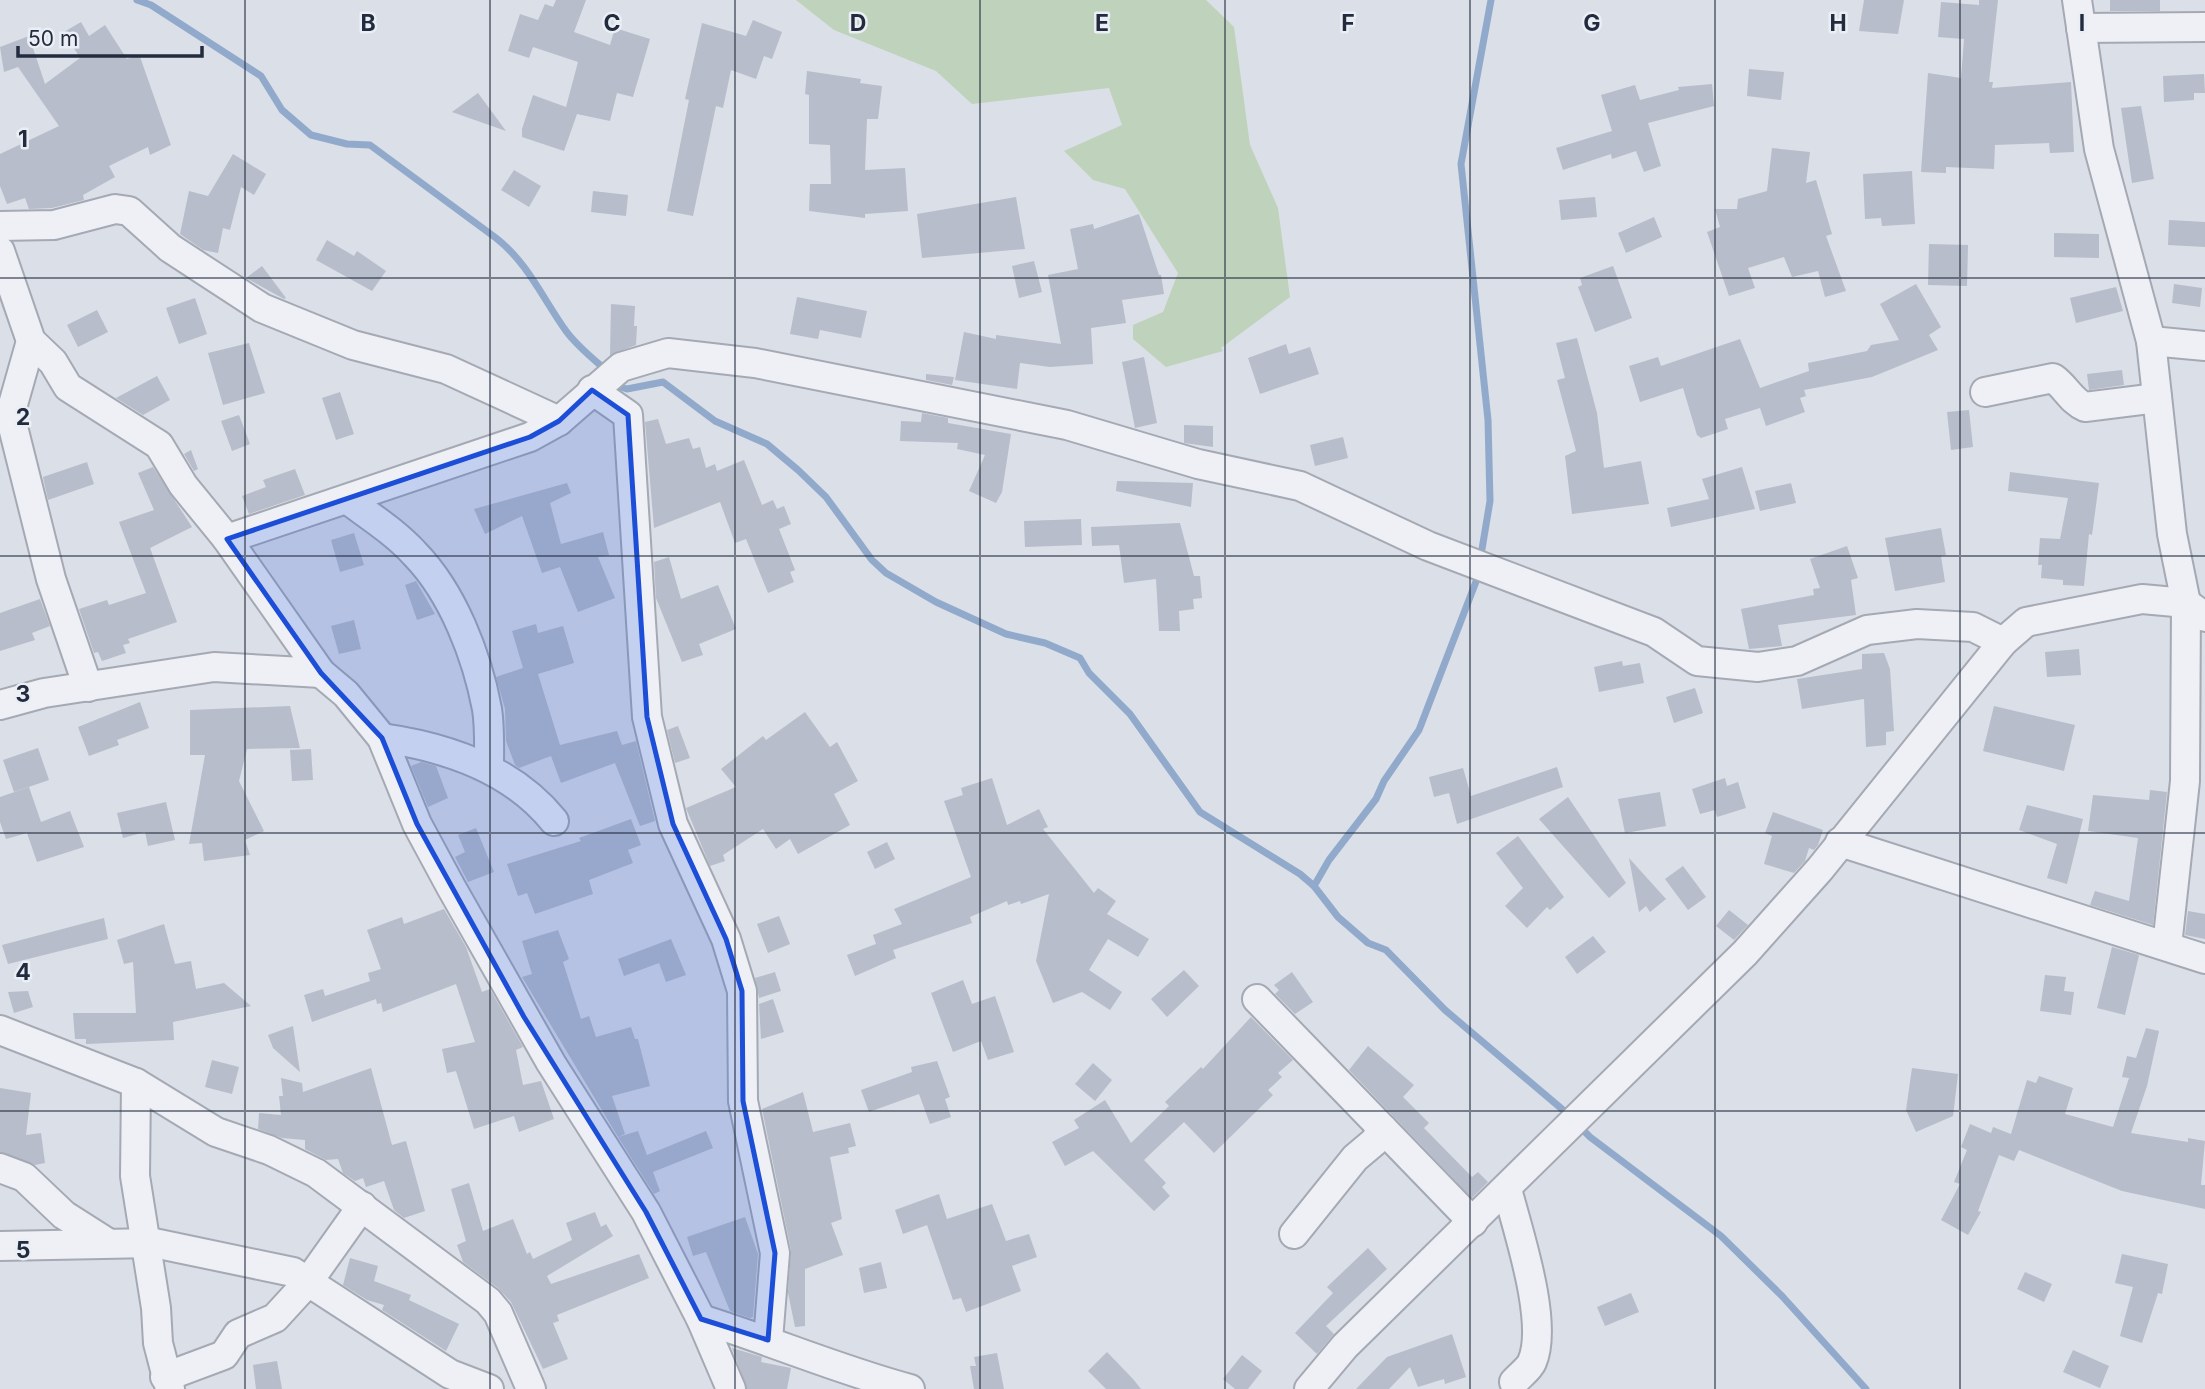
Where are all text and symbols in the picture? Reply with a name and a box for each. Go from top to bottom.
text: B [360,9,376,37]
text: C [603,9,621,37]
text: D [850,9,866,37]
text: E [1095,9,1109,37]
text: F [1341,9,1355,37]
text: G [1583,9,1601,37]
text: H [1829,9,1847,37]
text: I [2079,9,2085,37]
scale bar [18,14,201,58]
text: 50 m [28,26,78,51]
text: 1 [18,125,28,153]
text: 2 [16,403,30,431]
text: 3 [16,680,30,708]
text: 4 [15,958,31,986]
text: 5 [16,1236,30,1264]

